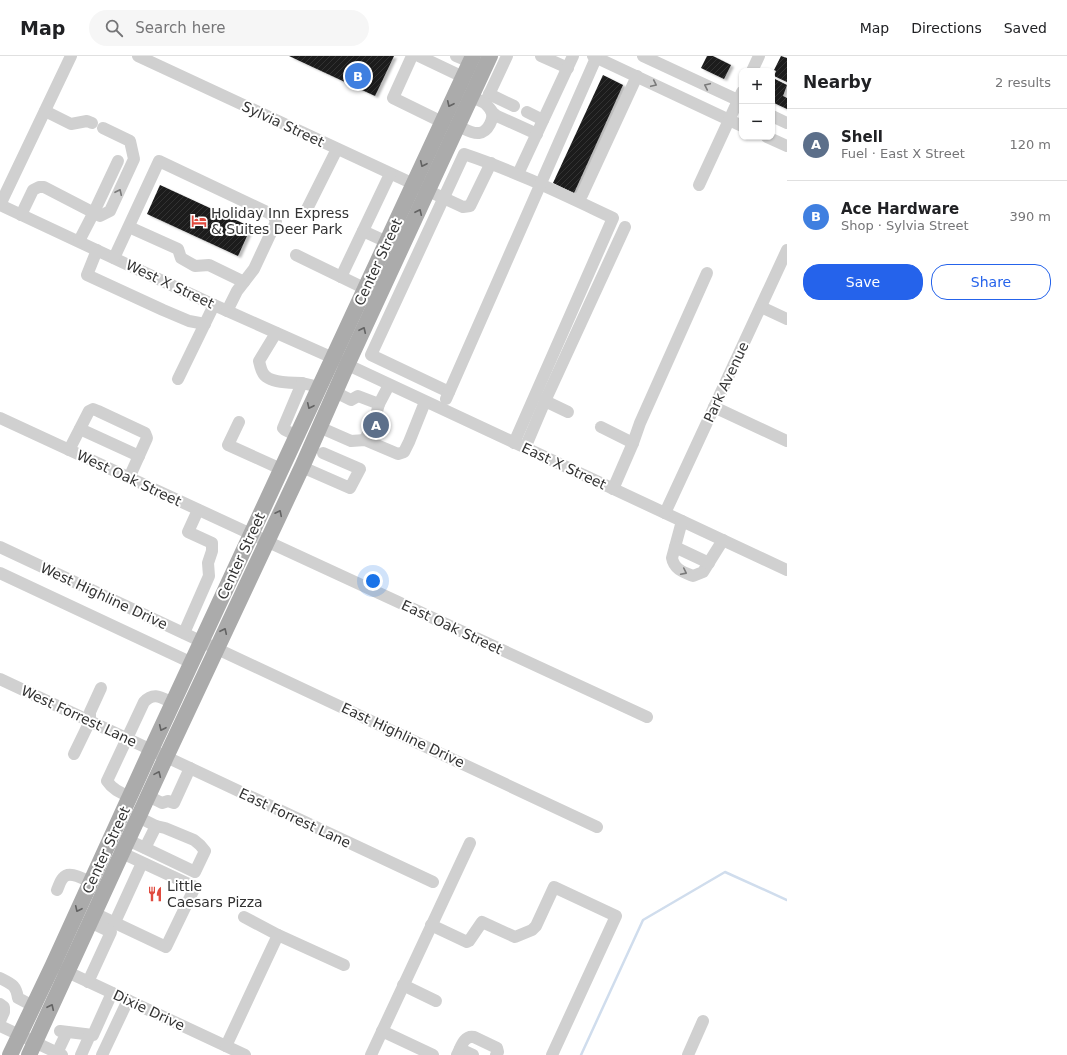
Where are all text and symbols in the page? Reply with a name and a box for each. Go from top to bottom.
search box [89,10,369,46]
text: Map [20,17,65,39]
icon: search [103,17,125,39]
text: Search here [135,19,225,37]
text: Map [860,20,889,36]
text: Directions [911,20,982,36]
text: Saved [1004,20,1047,36]
pin: B [345,61,371,91]
map controls [739,68,775,140]
button: + [739,68,775,104]
text: Nearby [803,72,872,92]
text: 2 results [995,75,1051,90]
one-way arrow [649,79,657,87]
one-way arrow [703,83,711,91]
street label: Sylvia Street [239,98,327,150]
one-way arrow [447,100,455,107]
button: − [739,104,775,140]
text: Shell [841,128,883,146]
text: A [811,137,821,152]
text: 120 m [1009,137,1051,152]
text: Fuel · East X Street [841,146,965,161]
one-way arrow [420,160,428,168]
one-way arrow [114,189,122,196]
text: Ace Hardware [841,200,959,218]
place label: Holiday Inn Express & Suites Deer Park [211,205,349,237]
one-way arrow [414,209,422,216]
text: B [811,209,821,224]
text: 390 m [1009,209,1051,224]
hotel icon: Holiday Inn Express & Suites Deer Park [190,212,208,230]
street label: Center Street [351,216,405,308]
text: Shop · Sylvia Street [841,218,969,233]
street label: West X Street [123,257,217,312]
button: Save [803,264,923,300]
button: Share [931,264,1051,300]
one-way arrow [359,326,367,333]
street label: Park Avenue [700,339,752,425]
one-way arrow [307,402,315,410]
pin: A [363,410,389,440]
street label: East X Street [519,439,609,493]
street label: West Oak Street [74,447,184,509]
street label: Center Street [214,510,268,602]
one-way arrow [274,510,282,518]
street label: West Highline Drive [38,560,170,632]
one-way arrow [680,567,688,575]
your location [363,571,383,591]
street label: East Oak Street [399,597,505,658]
one-way arrow [219,628,227,635]
street label: West Forrest Lane [19,682,139,750]
street label: East Highline Drive [339,699,467,771]
one-way arrow [158,724,166,731]
one-way arrow [153,771,161,778]
street label: East Forrest Lane [237,785,353,851]
street label: Center Street [79,804,133,896]
place label: Little Caesars Pizza [167,878,263,910]
restaurant icon: Little Caesars Pizza [146,885,164,903]
one-way arrow [75,905,83,913]
street label: Dixie Drive [111,986,187,1034]
one-way arrow [46,1004,54,1011]

